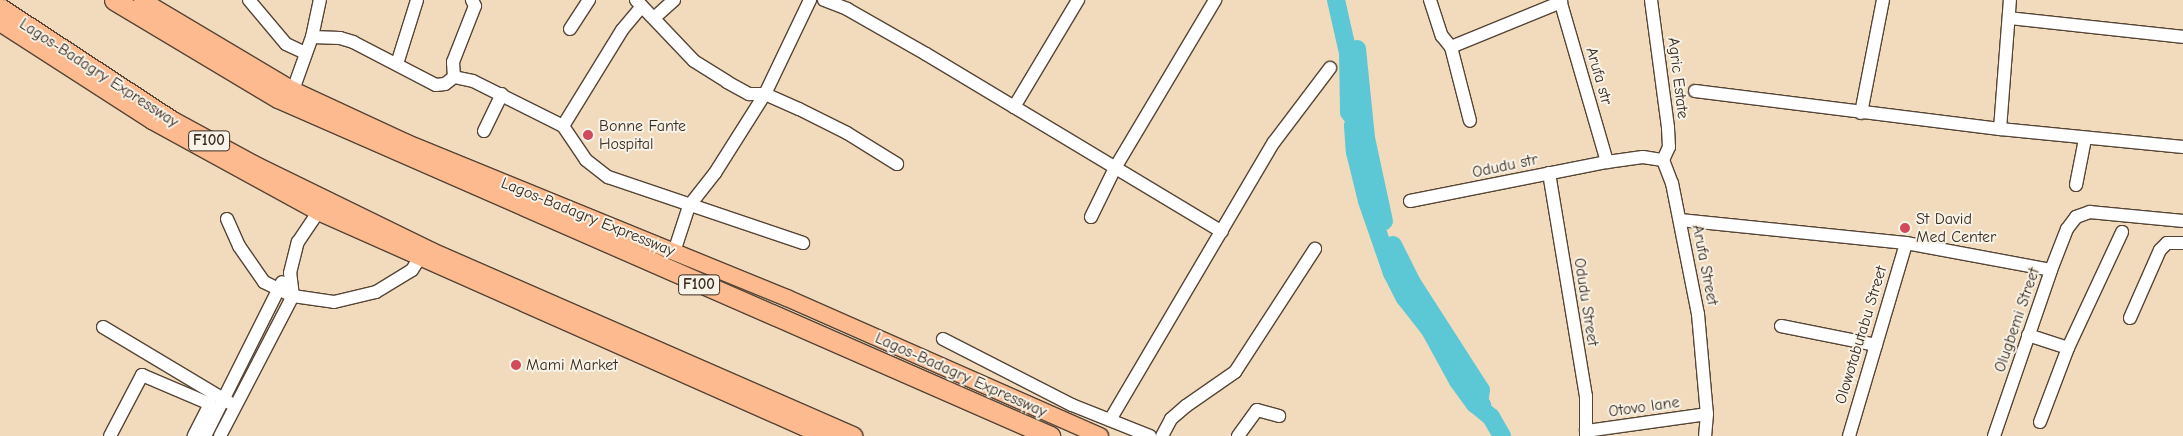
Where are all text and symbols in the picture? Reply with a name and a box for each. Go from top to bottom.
street label: Lagos-Badagry Expressway [16,14,182,132]
street label: Agric Estate [1663,36,1693,120]
street label: Arufa str [1582,45,1616,107]
place label: Bonne Fante Hospital [599,116,686,154]
road number: F100 [188,128,230,154]
marker: Bonne Fante Hospital [581,128,595,142]
street label: Odudu str [1470,150,1540,182]
street label: Lagos-Badagry Expressway [498,173,678,261]
place label: St David Med Center [1916,209,1996,247]
marker: St David Med Center [1898,221,1912,235]
street label: Arufa Street [1688,223,1722,307]
street label: Odudu Street [1570,257,1602,347]
street label: Olowotabutabu Street [1831,264,1891,406]
street label: Olugbemi Street [1990,265,2044,375]
road number: F100 [678,272,720,298]
street label: Lagos-Badagry Expressway [872,328,1050,422]
place label: Mami Market [526,355,618,375]
marker: Mami Market [510,359,522,371]
street label: Otovo lane [1607,393,1681,421]

